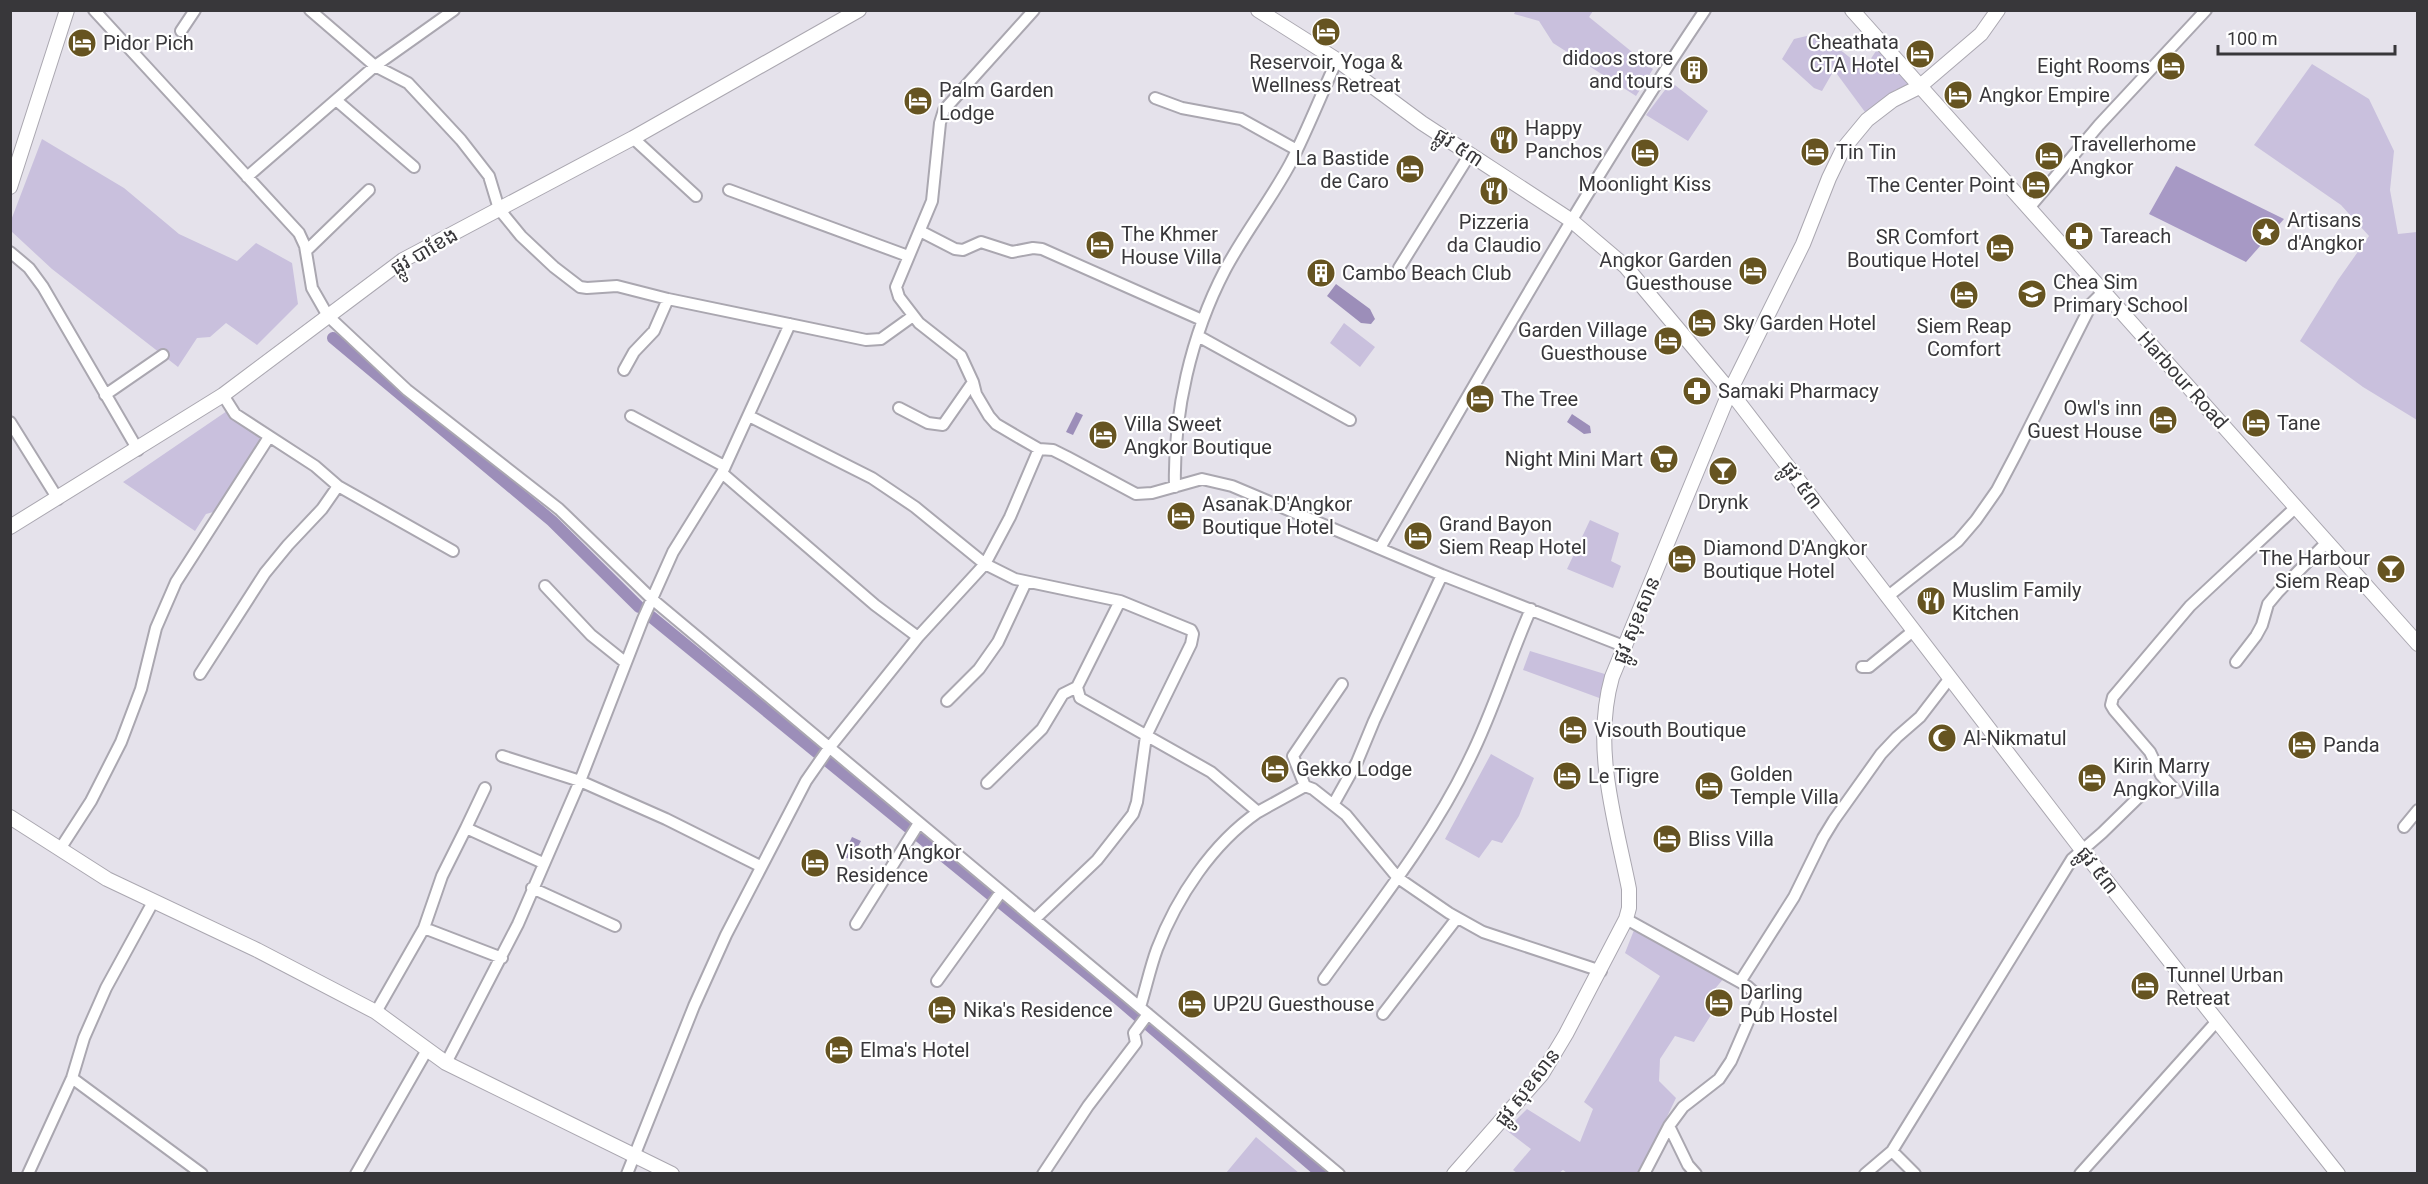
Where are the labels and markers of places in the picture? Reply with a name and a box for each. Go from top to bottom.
hotel icon: Reservoir, Yoga & Wellness Retreat [1310,16,1342,48]
hotel icon: Pidor Pich [66,27,98,59]
place label: Cheathata CTA Hotel [1808,30,1899,77]
place label: Pidor Pich [103,31,194,55]
hotel icon: Cheathata CTA Hotel [1904,38,1936,70]
place label: didoos store and tours [1562,46,1673,93]
place label: Reservoir, Yoga & Wellness Retreat [1249,50,1403,97]
hotel icon: Eight Rooms [2155,50,2187,82]
building icon: didoos store and tours [1678,54,1710,86]
place label: Eight Rooms [2037,54,2150,78]
place label: Palm Garden Lodge [939,78,1054,125]
hotel icon: Angkor Empire [1942,79,1974,111]
place label: Angkor Empire [1979,83,2110,107]
hotel icon: Palm Garden Lodge [902,85,934,117]
place label: Happy Panchos [1525,116,1603,163]
restaurant icon: Happy Panchos [1488,124,1520,156]
place label: Travellerhome Angkor [2070,132,2196,179]
hotel icon: Tin Tin [1799,136,1831,168]
hotel icon: Moonlight Kiss [1629,137,1661,169]
place label: Tin Tin [1836,140,1896,164]
hotel icon: Travellerhome Angkor [2033,140,2065,172]
place label: La Bastide de Caro [1295,146,1389,193]
hotel icon: La Bastide de Caro [1394,153,1426,185]
hotel icon: The Center Point [2020,169,2052,201]
place label: Moonlight Kiss [1579,172,1711,196]
place label: The Center Point [1867,173,2015,197]
restaurant icon: Pizzeria da Claudio [1478,175,1510,207]
place label: Artisans d'Angkor [2287,208,2364,255]
place label: Pizzeria da Claudio [1447,210,1541,257]
place icon: Artisans d'Angkor [2250,216,2282,248]
pharmacy icon: Tareach [2063,220,2095,252]
place label: The Khmer House Villa [1121,222,1222,269]
place label: Tareach [2100,224,2171,248]
place label: SR Comfort Boutique Hotel [1847,225,1979,272]
hotel icon: The Khmer House Villa [1084,229,1116,261]
hotel icon: SR Comfort Boutique Hotel [1984,232,2016,264]
place label: Angkor Garden Guesthouse [1599,248,1732,295]
hotel icon: Angkor Garden Guesthouse [1737,255,1769,287]
building icon: Cambo Beach Club [1305,257,1337,289]
place label: Cambo Beach Club [1342,261,1512,285]
place label: Chea Sim Primary School [2053,270,2188,317]
school or university icon: Chea Sim Primary School [2016,278,2048,310]
hotel icon: Siem Reap Comfort [1948,279,1980,311]
hotel icon: Sky Garden Hotel [1686,307,1718,339]
place label: Sky Garden Hotel [1723,311,1876,335]
place label: Siem Reap Comfort [1917,314,2011,361]
place label: Garden Village Guesthouse [1518,318,1647,365]
hotel icon: Garden Village Guesthouse [1652,325,1684,357]
pharmacy icon: Samaki Pharmacy [1681,375,1713,407]
place label: Samaki Pharmacy [1718,379,1879,403]
hotel icon: The Tree [1464,383,1496,415]
place label: The Tree [1501,387,1578,411]
place label: Owl's inn Guest House [2027,396,2142,443]
hotel icon: Owl's inn Guest House [2147,404,2179,436]
hotel icon: Tane [2240,407,2272,439]
place label: Tane [2277,411,2320,435]
place label: Villa Sweet Angkor Boutique [1124,412,1272,459]
hotel icon: Villa Sweet Angkor Boutique [1087,419,1119,451]
supermarket icon: Night Mini Mart [1648,443,1680,475]
place label: Night Mini Mart [1505,447,1643,471]
bar icon: Drynk [1707,455,1739,487]
place label: Drynk [1698,490,1749,514]
place label: Asanak D'Angkor Boutique Hotel [1202,492,1353,539]
hotel icon: Asanak D'Angkor Boutique Hotel [1165,500,1197,532]
place label: Grand Bayon Siem Reap Hotel [1439,512,1587,559]
hotel icon: Grand Bayon Siem Reap Hotel [1402,520,1434,552]
place label: Diamond D'Angkor Boutique Hotel [1703,536,1867,583]
hotel icon: Diamond D'Angkor Boutique Hotel [1666,543,1698,575]
place label: The Harbour Siem Reap [2259,546,2370,593]
bar icon: The Harbour Siem Reap [2375,553,2407,585]
place label: Muslim Family Kitchen [1952,578,2082,625]
restaurant icon: Muslim Family Kitchen [1915,585,1947,617]
hotel icon: Visouth Boutique [1557,714,1589,746]
place label: Visouth Boutique [1594,718,1746,742]
mosque icon: Al-Nikmatul [1926,722,1958,754]
place label: Al-Nikmatul [1963,726,2067,750]
hotel icon: Panda [2286,729,2318,761]
place label: Panda [2323,733,2380,757]
hotel icon: Gekko Lodge [1259,753,1291,785]
place label: Kirin Marry Angkor Villa [2113,754,2220,801]
place label: Gekko Lodge [1296,757,1412,781]
hotel icon: Le Tigre [1551,760,1583,792]
place label: Golden Temple Villa [1730,762,1839,809]
hotel icon: Kirin Marry Angkor Villa [2076,762,2108,794]
place label: Le Tigre [1588,764,1659,788]
hotel icon: Golden Temple Villa [1693,770,1725,802]
hotel icon: Bliss Villa [1651,823,1683,855]
place label: Bliss Villa [1688,827,1774,851]
place label: Visoth Angkor Residence [836,840,962,887]
hotel icon: Visoth Angkor Residence [799,847,831,879]
place label: Tunnel Urban Retreat [2166,963,2283,1010]
hotel icon: Tunnel Urban Retreat [2129,970,2161,1002]
place label: Darling Pub Hostel [1740,980,1838,1027]
hotel icon: Darling Pub Hostel [1703,987,1735,1019]
hotel icon: UP2U Guesthouse [1176,988,1208,1020]
place label: UP2U Guesthouse [1213,992,1374,1016]
hotel icon: Nika's Residence [926,994,958,1026]
place label: Nika's Residence [963,998,1113,1022]
hotel icon: Elma's Hotel [823,1034,855,1066]
place label: Elma's Hotel [860,1038,970,1062]

